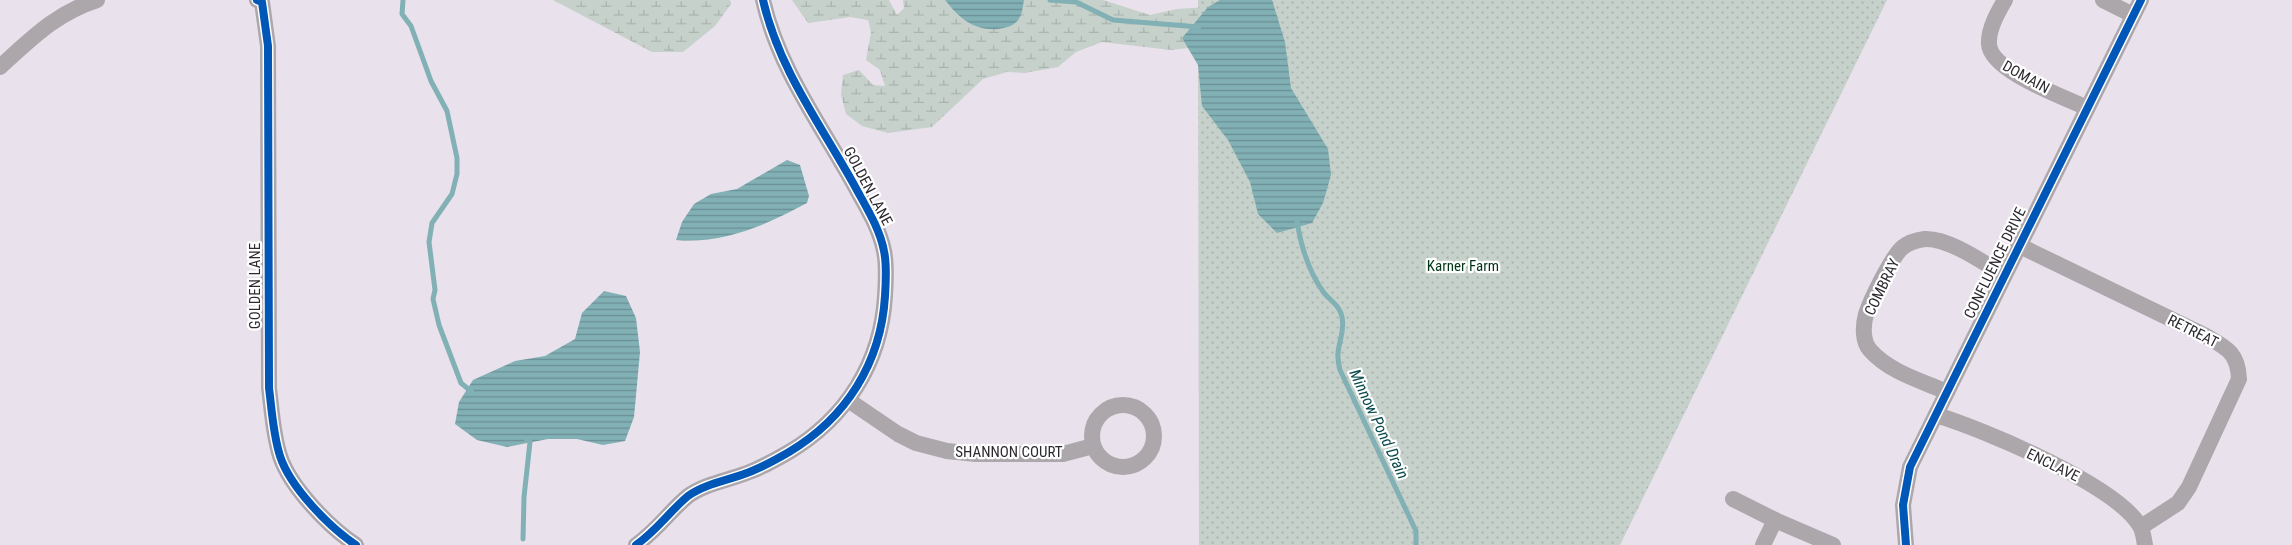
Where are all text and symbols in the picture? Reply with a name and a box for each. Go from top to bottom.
street label: DOMAIN [1999,57,2053,97]
street label: GOLDEN LANE [840,144,896,228]
street label: CONFLUENCE DRIVE [1960,204,2030,322]
street label: GOLDEN LANE [246,243,264,329]
street label: COMBRAY [1861,256,1903,318]
park label: Karner Farm [1427,257,1499,275]
street label: RETREAT [2165,311,2221,351]
water label: Minnow Pond Drain [1345,366,1413,482]
street label: SHANNON COURT [955,443,1063,461]
street label: ENCLAVE [2024,445,2082,485]

